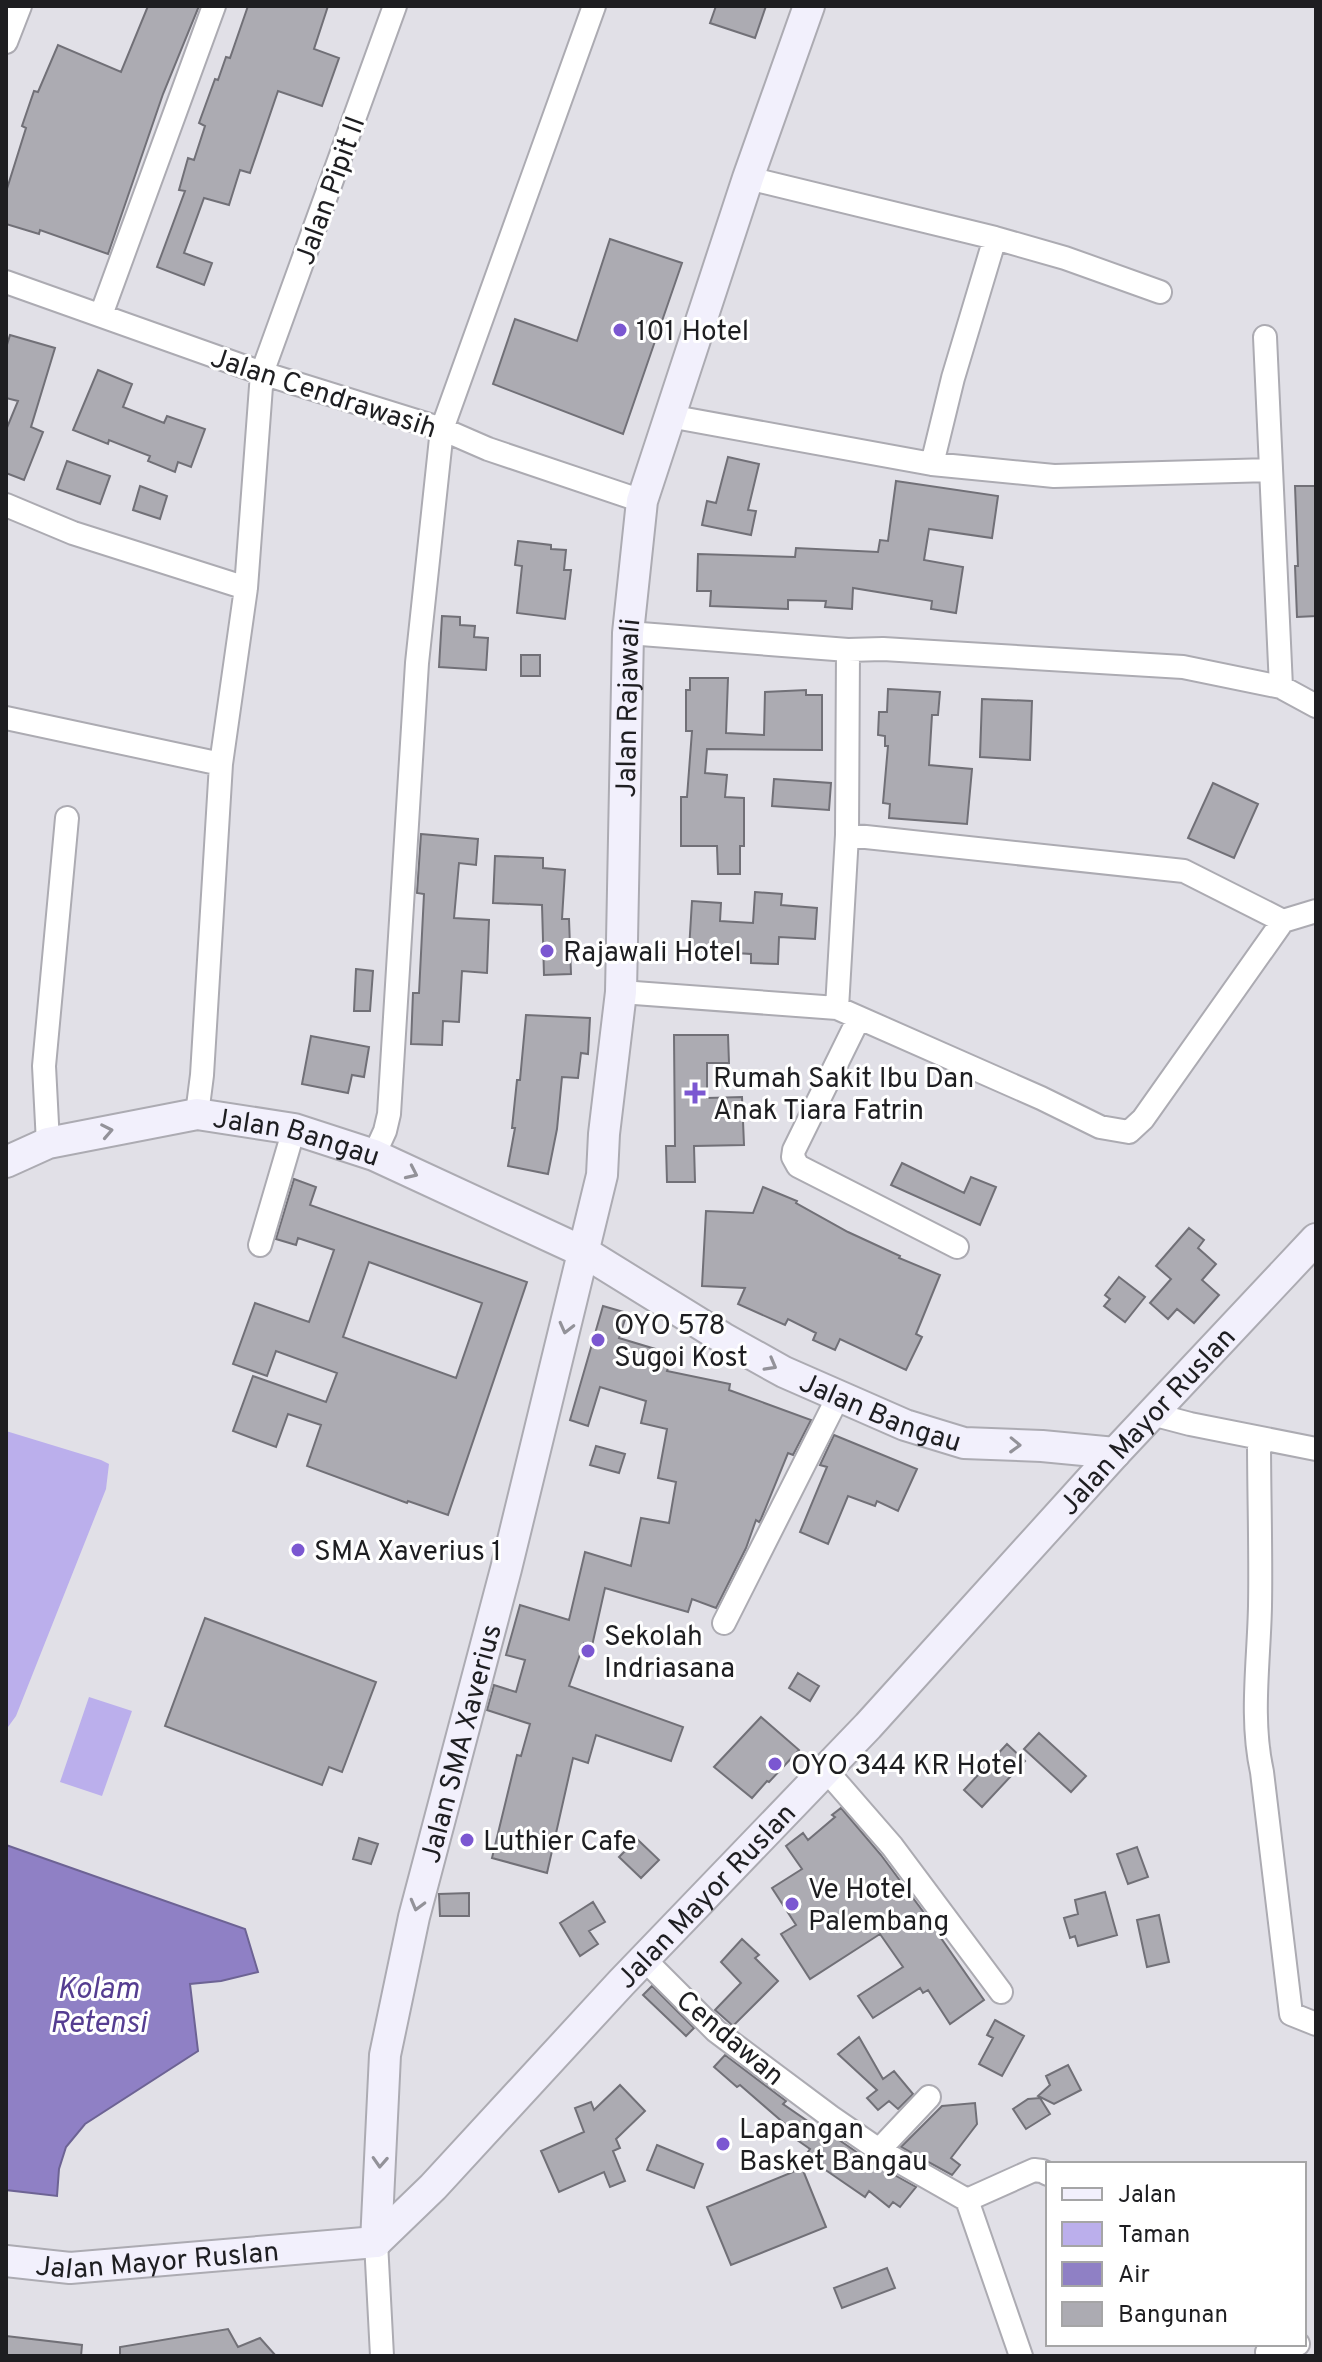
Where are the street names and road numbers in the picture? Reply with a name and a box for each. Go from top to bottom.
street label: Jalan Pipit II [288,112,375,270]
street label: Jalan Cendrawasih [205,341,441,448]
street label: Jalan Rajawali [610,617,650,798]
street label: Jalan Bangau [210,1102,384,1177]
street label: Jalan Mayor Ruslan [1052,1321,1245,1524]
street label: Jalan Bangau [793,1366,965,1462]
street label: Jalan SMA Xaverius [414,1621,512,1867]
street label: Jalan Mayor Ruslan [610,1797,805,1998]
street label: Cendawan [667,1984,791,2095]
street label: Jalan Mayor Ruslan [33,2235,281,2289]

